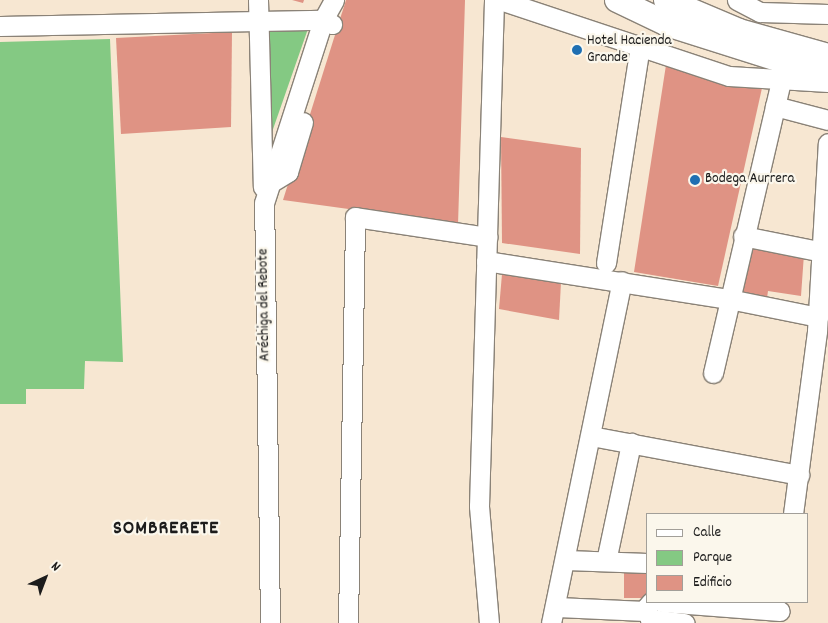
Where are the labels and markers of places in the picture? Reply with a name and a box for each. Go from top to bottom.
place label: Hotel Hacienda Grande [587,32,672,67]
marker: Hotel Hacienda Grande [571,44,583,56]
place label: Bodega Aurrera [705,171,794,189]
marker: Bodega Aurrera [689,174,701,186]

